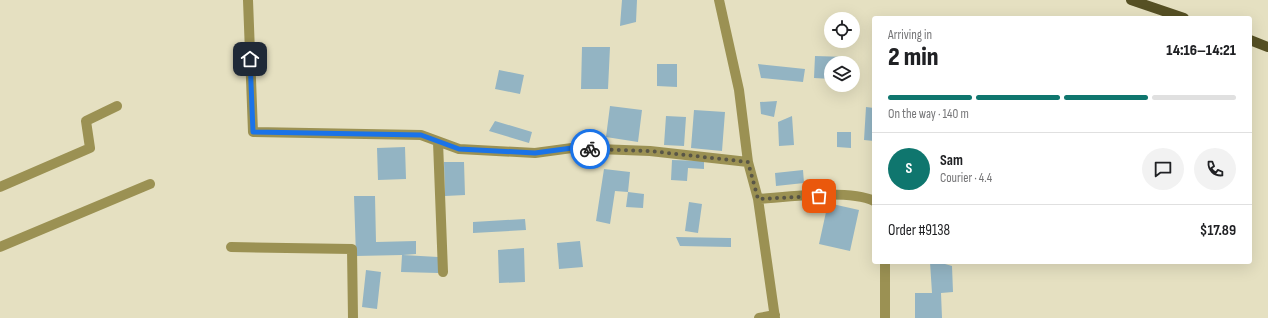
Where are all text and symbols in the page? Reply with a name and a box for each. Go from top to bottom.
map controls [824,12,860,92]
button: locate [824,12,860,48]
text: Arriving in [888,27,932,43]
text: 14:16–14:21 [1166,41,1236,60]
pin [233,42,267,76]
text: 2 min [888,42,938,73]
icon: home [239,48,261,70]
button: layers [824,56,860,92]
text: On the way · 140 m [888,106,969,122]
courier [570,129,610,169]
icon: bike [579,138,601,160]
button: chat [1142,148,1184,190]
button: phone [1194,148,1236,190]
text: Sam [940,151,963,170]
text: S [906,159,912,178]
text: Courier · 4.4 [940,170,992,186]
pin [802,179,836,213]
icon: bag [808,185,830,207]
text: Order #9138 [888,221,950,240]
text: $17.89 [1200,221,1236,240]

